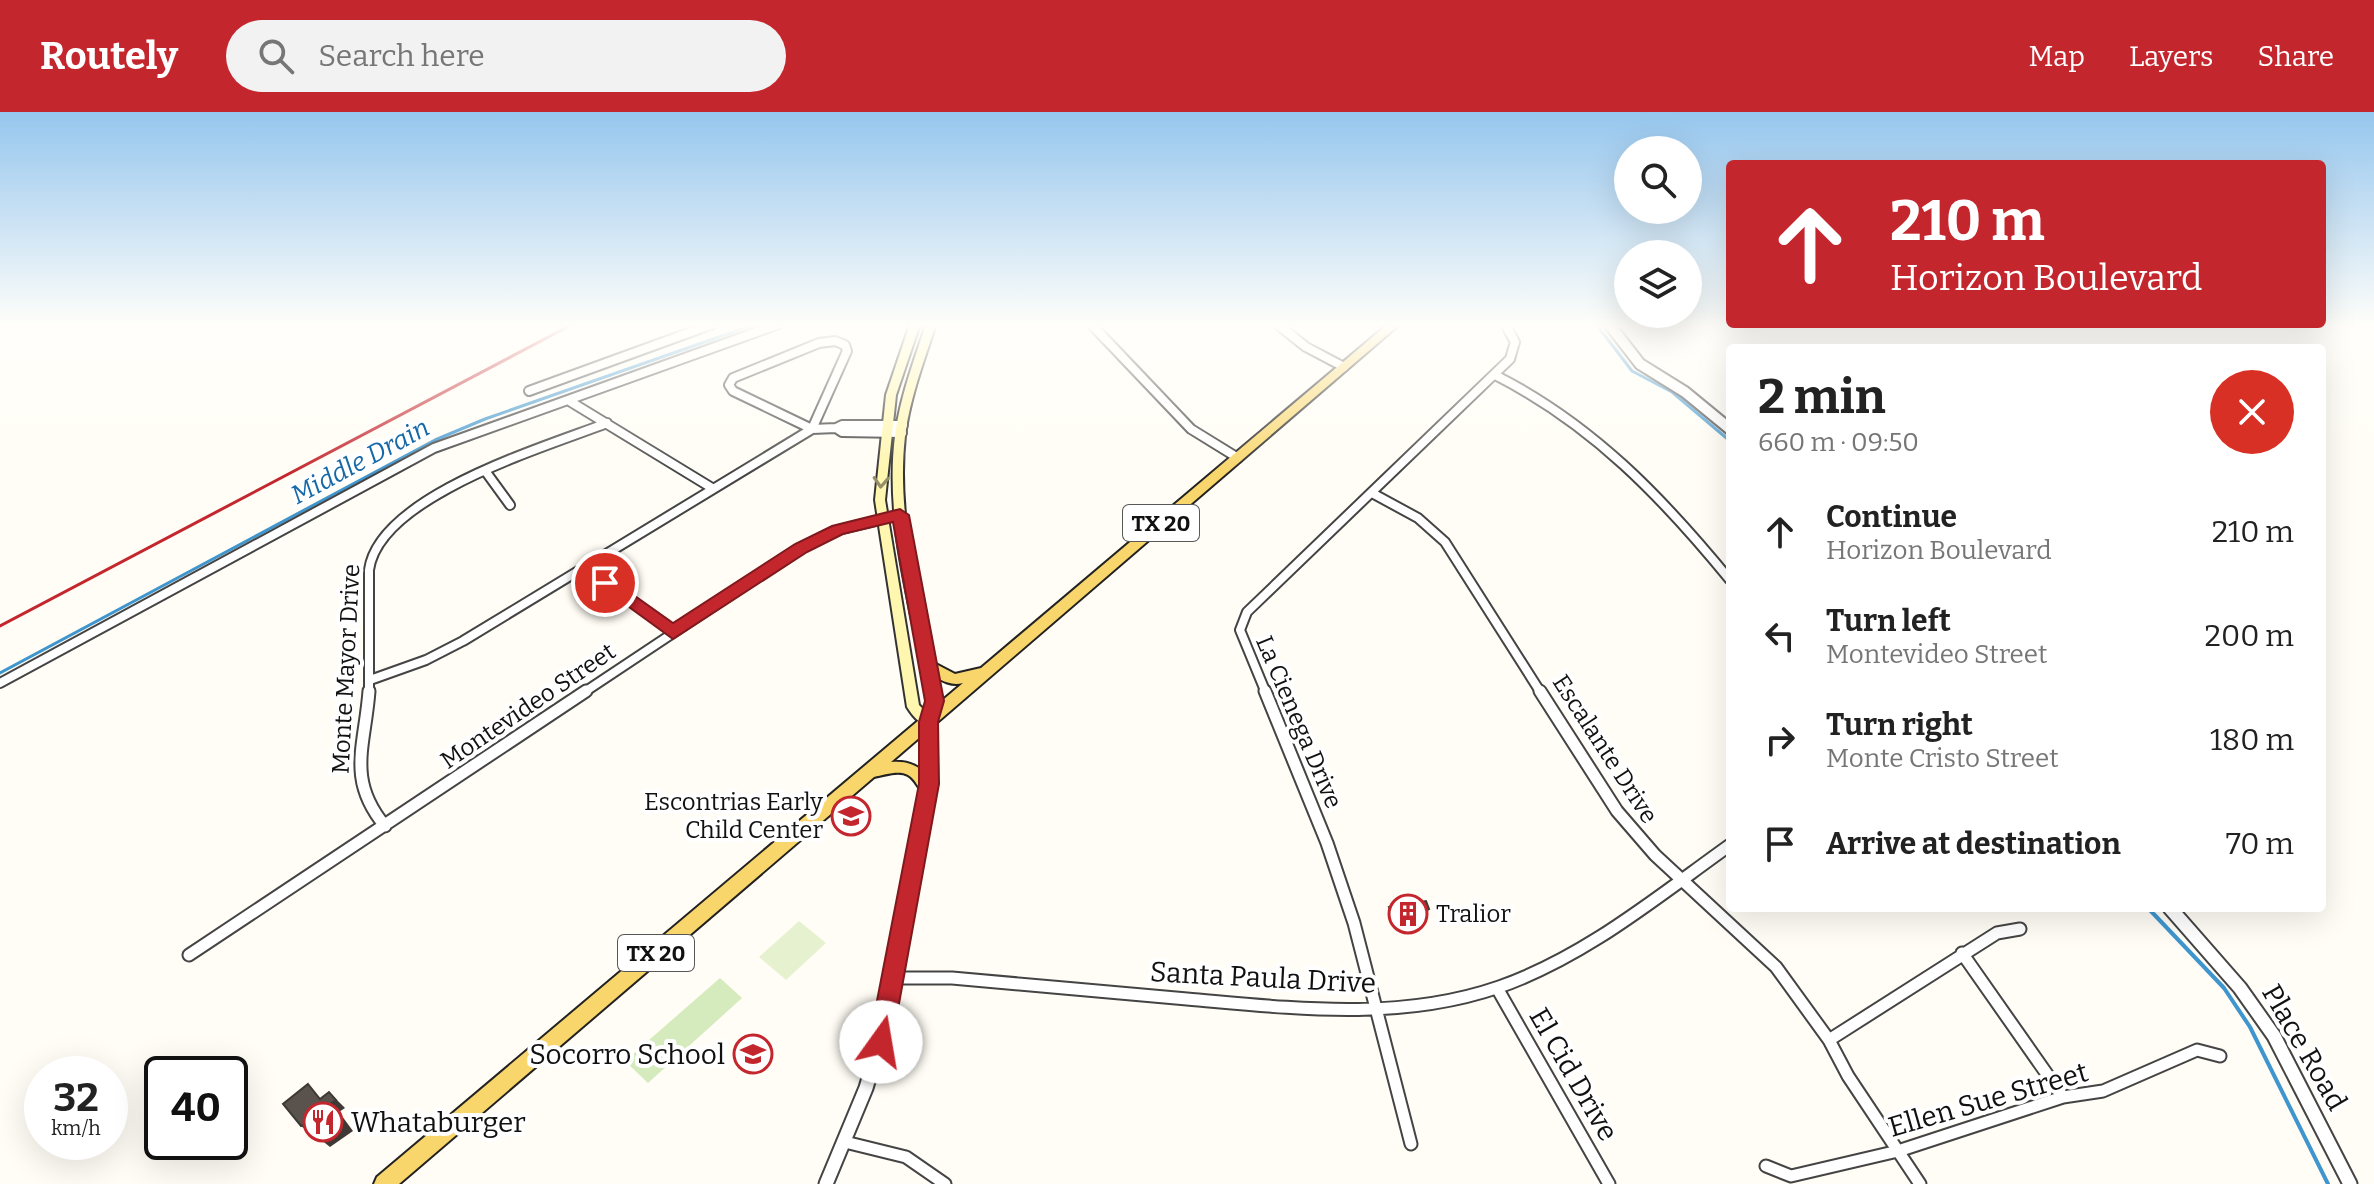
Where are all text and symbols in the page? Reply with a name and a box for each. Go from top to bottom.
search box [226,20,786,92]
text: Routely [40,33,178,79]
icon: search [254,34,298,78]
text: Search here [318,38,485,74]
text: Map [2028,40,2085,73]
text: Layers [2129,40,2213,73]
text: Share [2257,40,2334,73]
map controls [1614,136,1702,328]
button: search [1614,136,1702,224]
text: 210 m [1890,188,2045,255]
icon: ahead [1758,192,1862,296]
button: layers [1614,240,1702,328]
text: Horizon Boulevard [1890,256,2202,300]
text: 2 min [1758,368,1886,426]
button: close [2210,370,2294,454]
water label: Middle Drain [286,412,435,511]
text: 660 m · 09:50 [1758,427,1919,458]
one-way arrow [873,476,890,489]
text: Continue [1826,499,1957,535]
road number: TX 20 [1123,505,1199,541]
icon: ahead [1758,510,1802,554]
text: 210 m [2212,514,2294,550]
text: Horizon Boulevard [1826,535,2052,566]
pin [571,549,639,617]
icon: arrive [583,561,627,605]
street label: Monte Mayor Drive [327,563,365,775]
text: Turn left [1826,603,1951,639]
icon: left [1758,614,1802,658]
text: 200 m [2205,618,2294,654]
street label: La Cienega Drive [1250,632,1348,812]
street label: Montevideo Street [435,637,621,775]
text: Montevideo Street [1826,639,2047,670]
street label: Escalante Drive [1547,670,1663,828]
text: Turn right [1826,707,1973,743]
icon: right [1758,718,1802,762]
text: 180 m [2210,722,2294,758]
text: Monte Cristo Street [1826,743,2059,774]
place label: Escontrias Early Child Center [644,788,823,844]
school or university icon: Escontrias Early Child Center [830,795,872,837]
icon: arrive [1758,822,1802,866]
text: Arrive at destination [1826,826,2121,862]
text: 70 m [2226,826,2294,862]
building icon: Tralior [1387,893,1429,935]
place label: Tralior [1436,900,1511,928]
road number: TX 20 [618,935,694,971]
street label: Santa Paula Drive [1149,955,1377,1000]
street label: Place Road [2255,978,2354,1116]
position arrow [839,1000,923,1084]
street label: El Cid Drive [1522,1002,1625,1147]
school or university icon: Socorro School [732,1033,774,1075]
place label: Socorro School [529,1038,725,1071]
street label: Ellen Sue Street [1885,1055,2092,1144]
speed limit sign: 40 [144,1056,248,1160]
text: 32 [53,1074,99,1122]
restaurant icon: Whataburger [302,1101,344,1143]
place label: Whataburger [351,1106,526,1139]
text: km/h [51,1116,101,1140]

